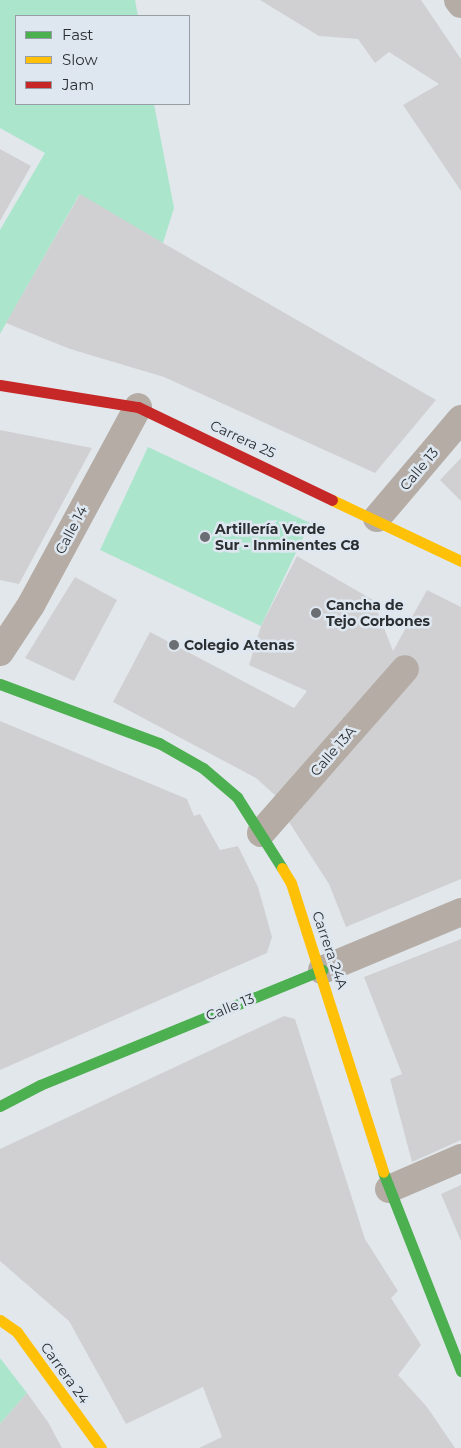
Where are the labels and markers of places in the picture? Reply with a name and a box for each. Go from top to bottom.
place label: Artillería Verde Sur - Inminentes C8 [215,521,360,554]
marker: Artillería Verde Sur - Inminentes C8 [199,531,211,543]
place label: Cancha de Tejo Corbones [326,597,430,630]
marker: Cancha de Tejo Corbones [310,607,322,619]
place label: Colegio Atenas [184,637,294,653]
marker: Colegio Atenas [168,639,180,651]

